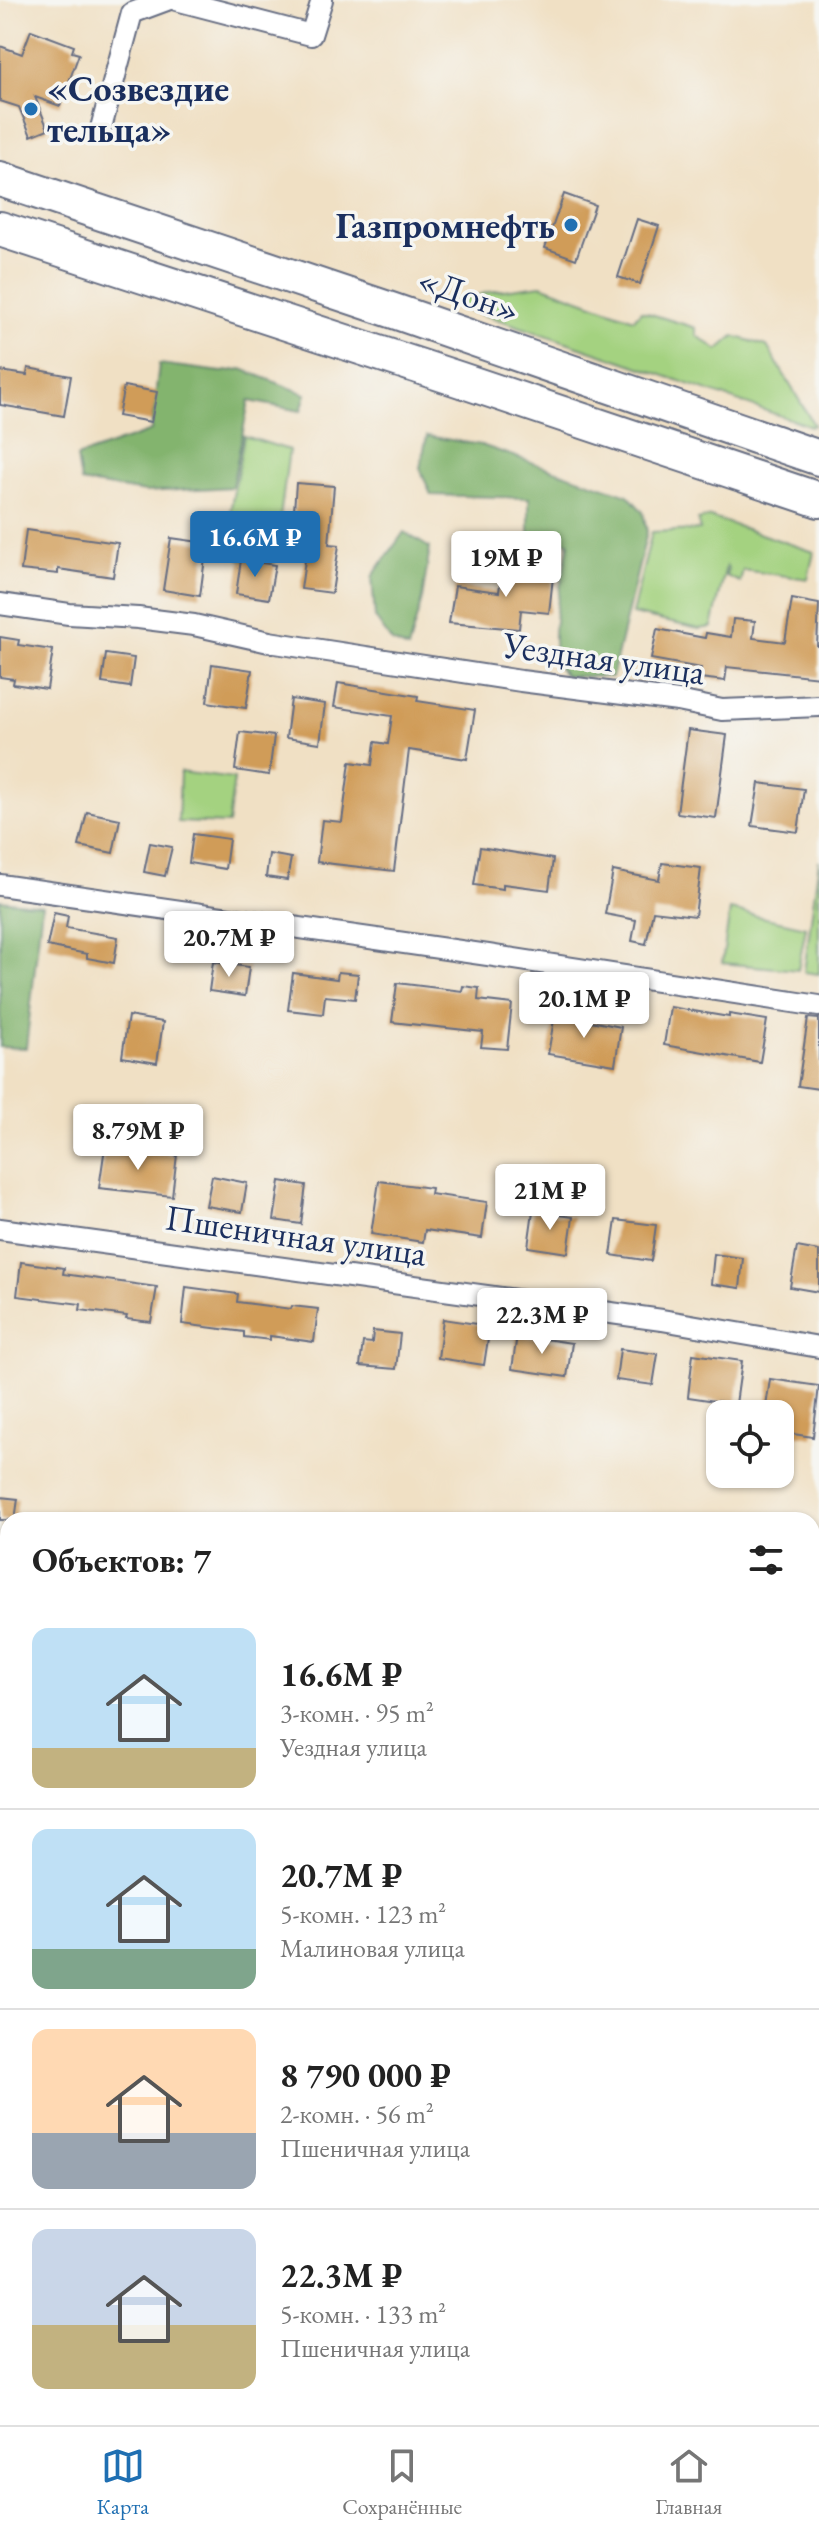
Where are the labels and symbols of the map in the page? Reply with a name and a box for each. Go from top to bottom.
place label: «Созвездие тельца» [47,65,229,153]
marker: «Созвездие тельца» [22,100,40,118]
place label: Газпромнефть [335,202,555,249]
marker: Газпромнефть [562,216,580,234]
street label: «Дон» [412,255,526,333]
pin: 16.6M ₽ [181,511,329,579]
pin: 19M ₽ [450,531,562,599]
street label: Уездная улица [499,620,709,696]
pin: 20.7M ₽ [155,911,303,979]
pin: 20.1M ₽ [510,972,658,1040]
pin: 8.79M ₽ [64,1104,212,1172]
pin: 21M ₽ [494,1164,606,1232]
street label: Пшеничная улица [162,1193,430,1277]
pin: 22.3M ₽ [468,1288,616,1356]

